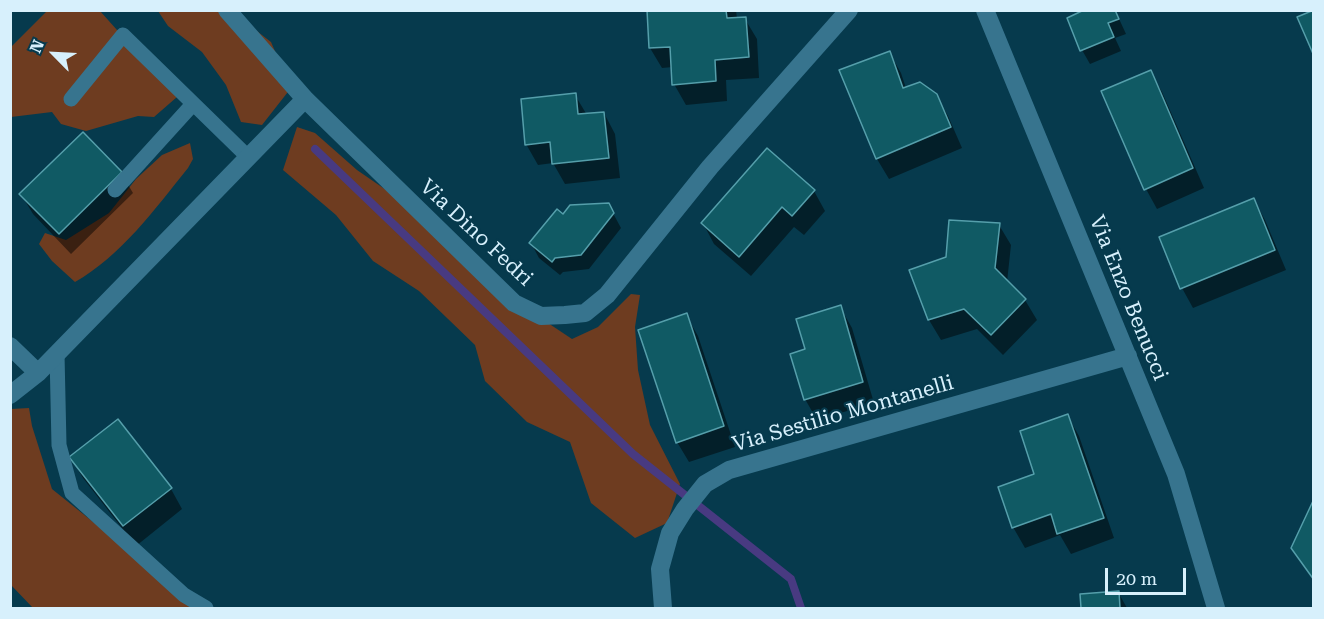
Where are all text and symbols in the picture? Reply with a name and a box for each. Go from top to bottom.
north arrow [24,24,84,84]
text: N [26,37,48,56]
street label: Via Dino Fedri [414,174,538,292]
street label: Via Enzo Benucci [1083,212,1173,384]
street label: Via Sestilio Montanelli [730,370,956,458]
scale bar [1108,556,1189,594]
text: 20 m [1116,568,1157,589]

